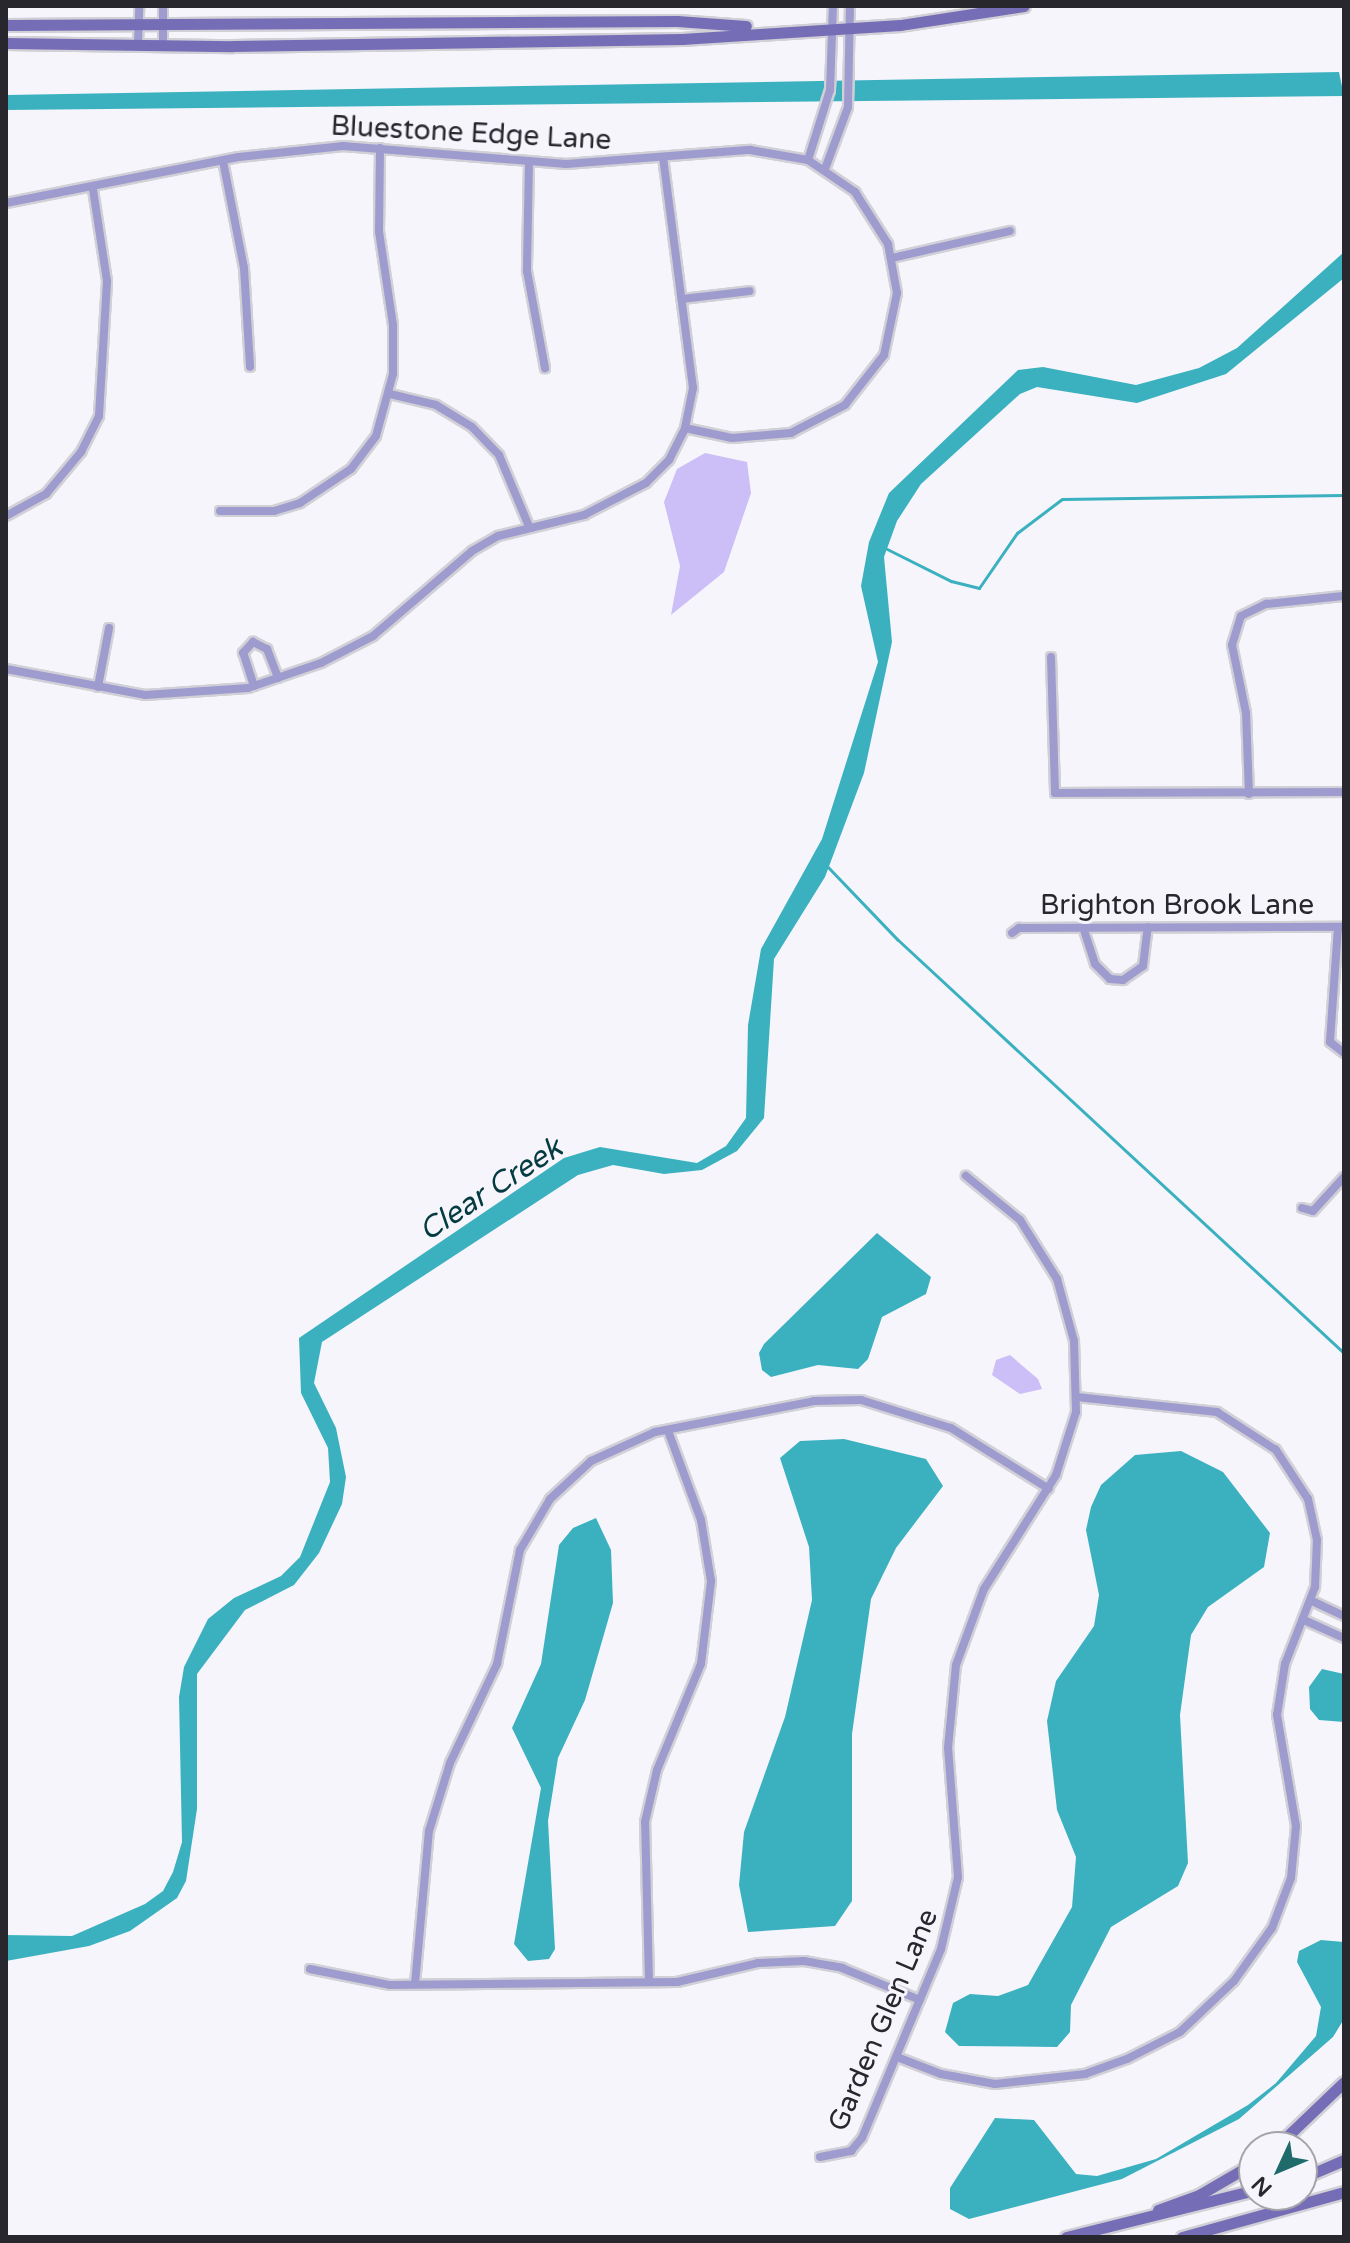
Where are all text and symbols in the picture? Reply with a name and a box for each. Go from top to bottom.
street label: Bluestone Edge Lane [330,109,612,157]
street label: Brighton Brook Lane [1040,888,1314,922]
water label: Clear Creek [413,1130,569,1250]
street label: Garden Glen Lane [821,1904,945,2136]
north arrow [1238,2131,1318,2211]
text: N [1247,2171,1278,2202]

